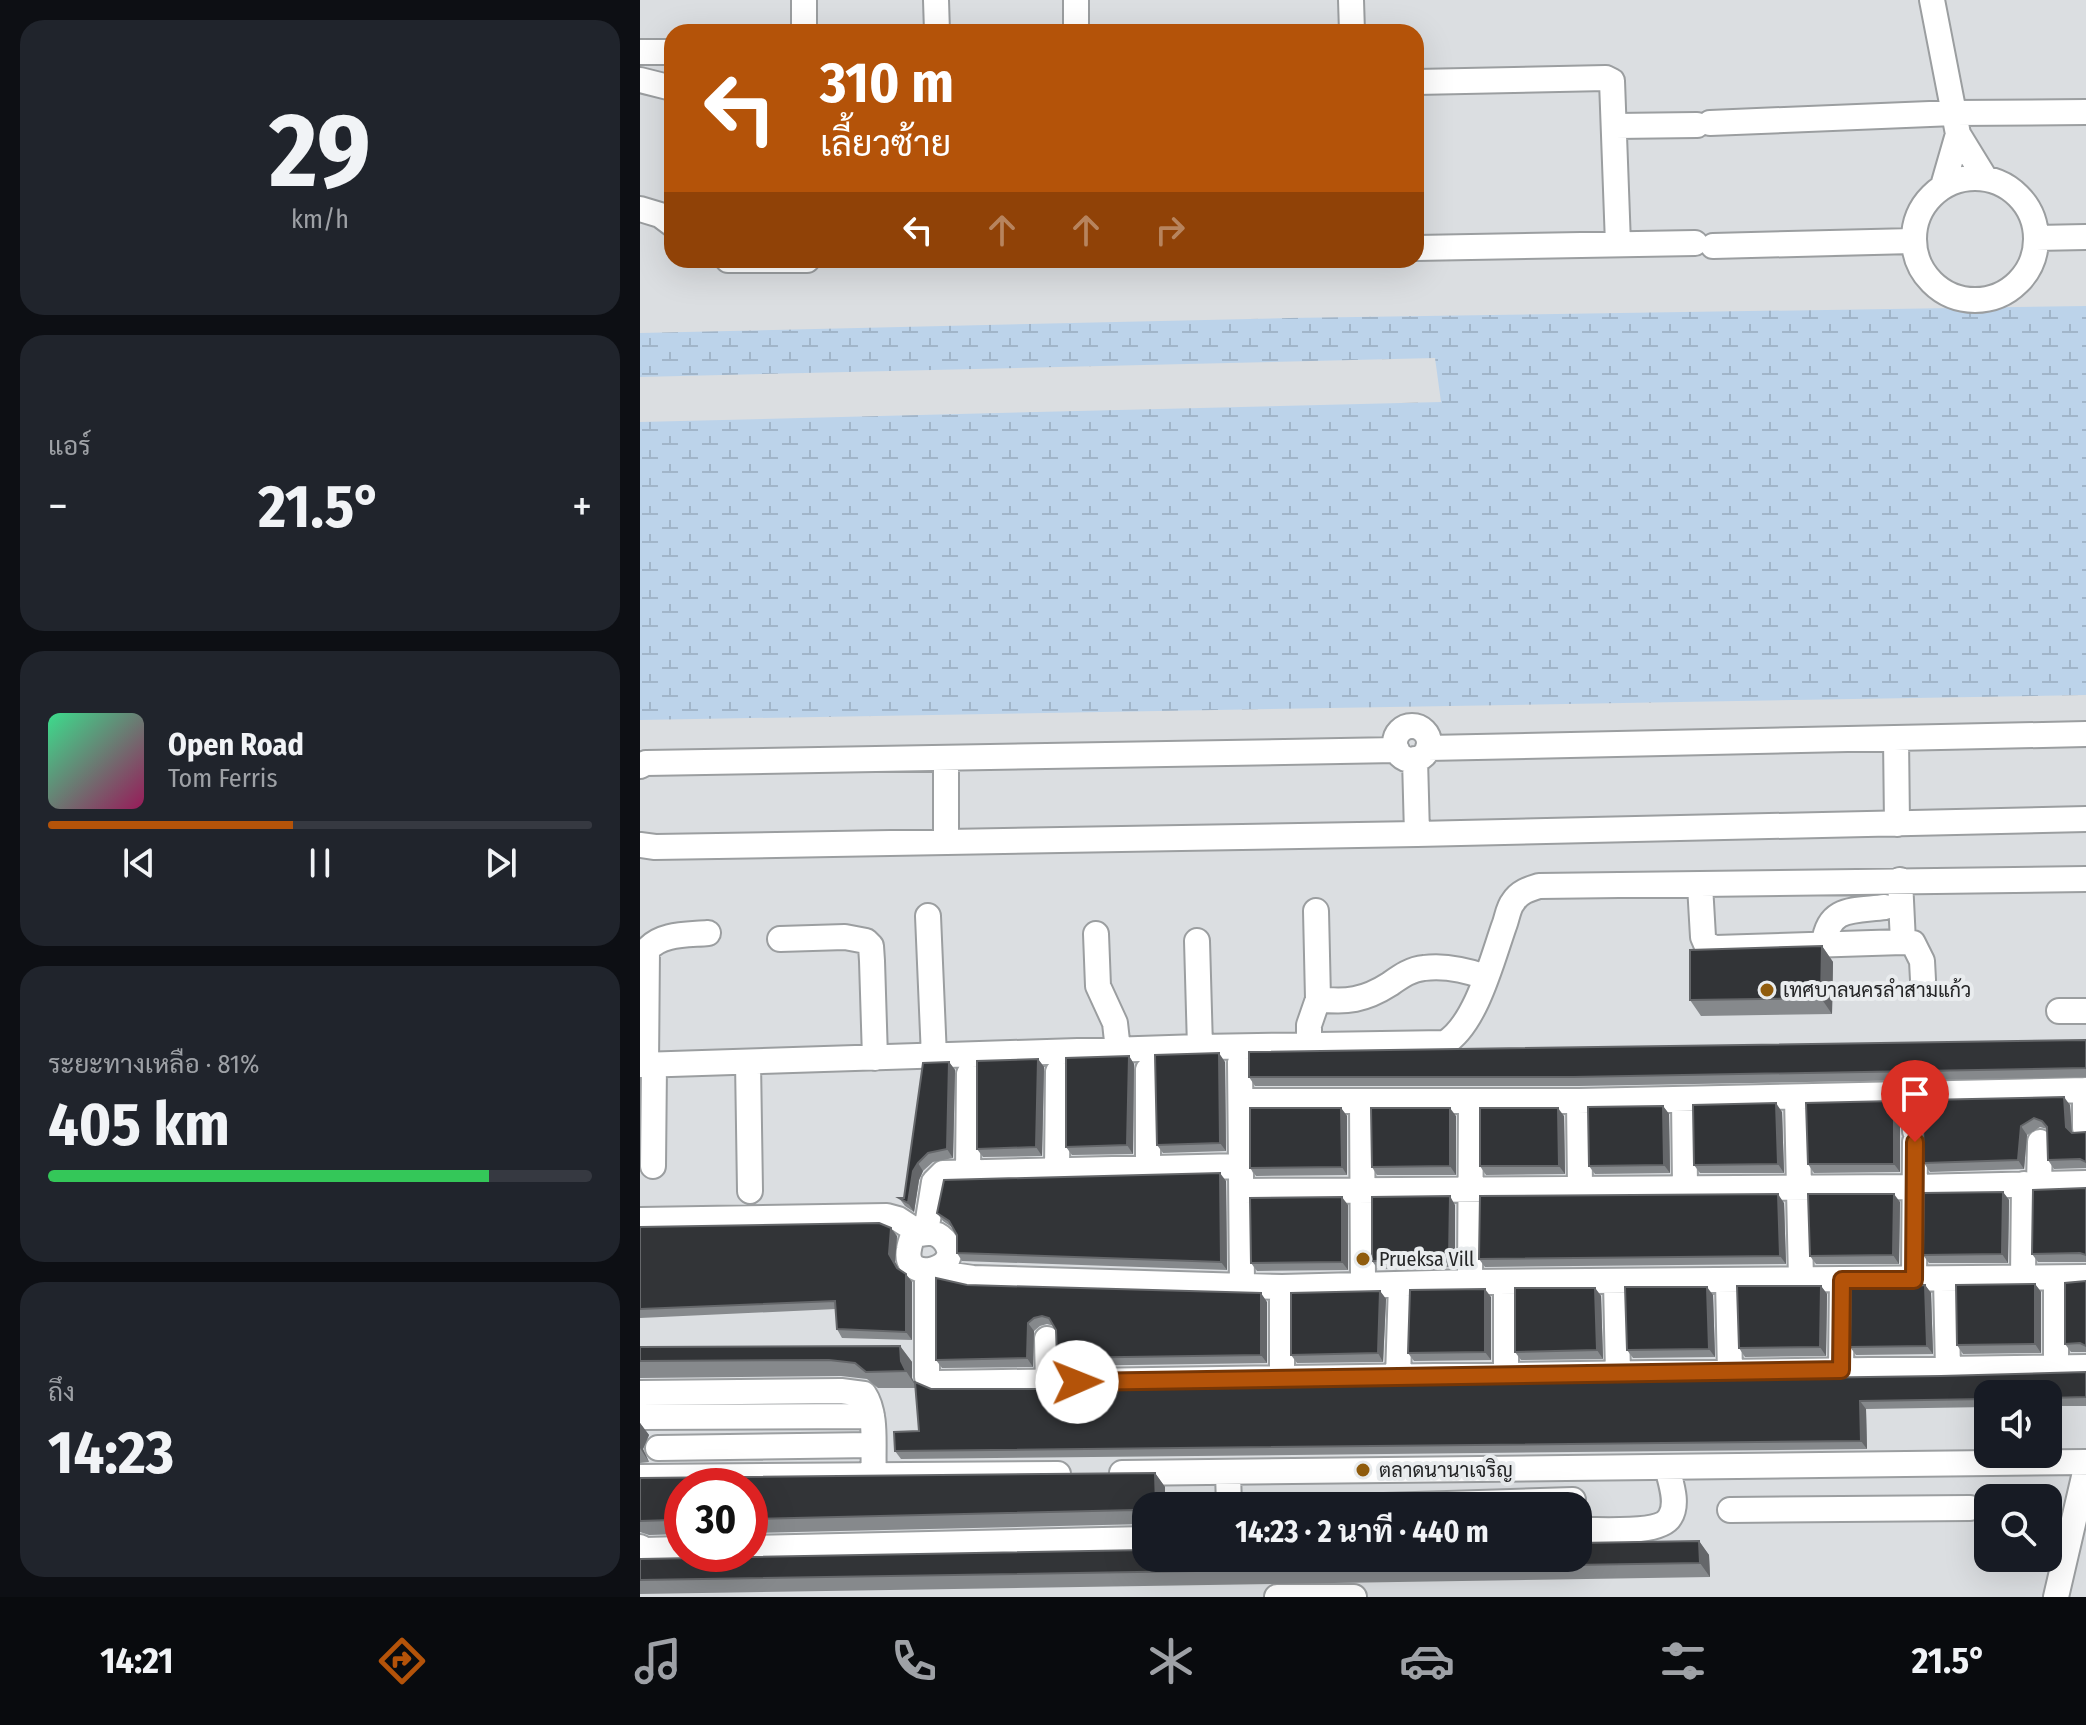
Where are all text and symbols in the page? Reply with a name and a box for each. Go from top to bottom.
text: 310 m [820,50,954,117]
icon: left [688,56,792,160]
text: 29 [269,89,371,214]
text: เลี้ยวซ้าย [820,122,951,166]
text: km/h [291,204,349,235]
icon: left [896,208,940,252]
icon: ahead [980,208,1024,252]
icon: ahead [1064,208,1108,252]
icon: right [1148,208,1192,252]
text: แอร์ [48,431,91,462]
text: 21.5° [258,471,382,543]
text: − [48,480,68,533]
text: + [572,480,592,533]
text: Open Road [168,727,304,763]
text: Tom Ferris [168,763,278,794]
icon: previous [117,841,161,885]
icon: pause [298,841,342,885]
icon: next [479,841,523,885]
place label: เทศบาลนครลำสามแก้ว [1783,978,1971,1002]
marker: เทศบาลนครลำสามแก้ว [1758,981,1776,999]
text: ระยะทางเหลือ · 81% [48,1049,259,1080]
pin [1881,1060,1949,1142]
icon: arrive [1893,1072,1937,1116]
text: 405 km [48,1089,230,1161]
place label: Prueksa Vill [1379,1247,1474,1271]
marker: Prueksa Vill [1354,1250,1372,1268]
position arrow [1035,1340,1119,1424]
text: ถึง [48,1377,75,1408]
map controls [1974,1380,2062,1572]
button: sound [1974,1380,2062,1468]
text: 14:23 [48,1417,174,1489]
place label: ตลาดนานาเจริญ [1379,1458,1513,1482]
marker: ตลาดนานาเจริญ [1354,1461,1372,1479]
speed limit sign: 30 [664,1468,768,1572]
button: search [1974,1484,2062,1572]
text: 14:23 · 2 นาที · 440 m [1235,1514,1489,1550]
icon: directions [374,1633,430,1689]
icon: music [630,1633,686,1689]
icon: phone [886,1633,942,1689]
icon: climate [1143,1633,1199,1689]
icon: car [1399,1633,1455,1689]
icon: filters [1655,1633,1711,1689]
text: 14:21 [100,1639,173,1683]
text: 21.5° [1912,1639,1986,1683]

